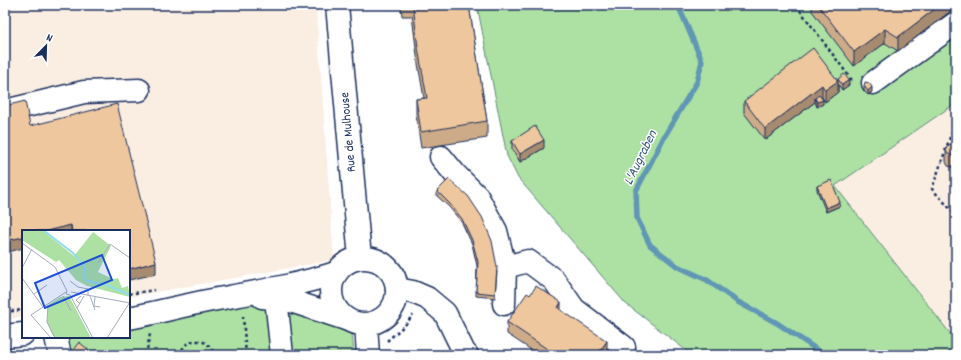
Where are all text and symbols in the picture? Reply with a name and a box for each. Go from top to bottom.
north arrow [26,26,66,66]
text: N [43,30,55,47]
street label: Rue de Mulhouse [336,91,362,173]
water label: L'Augraben [619,127,663,189]
inset map [22,230,130,338]

